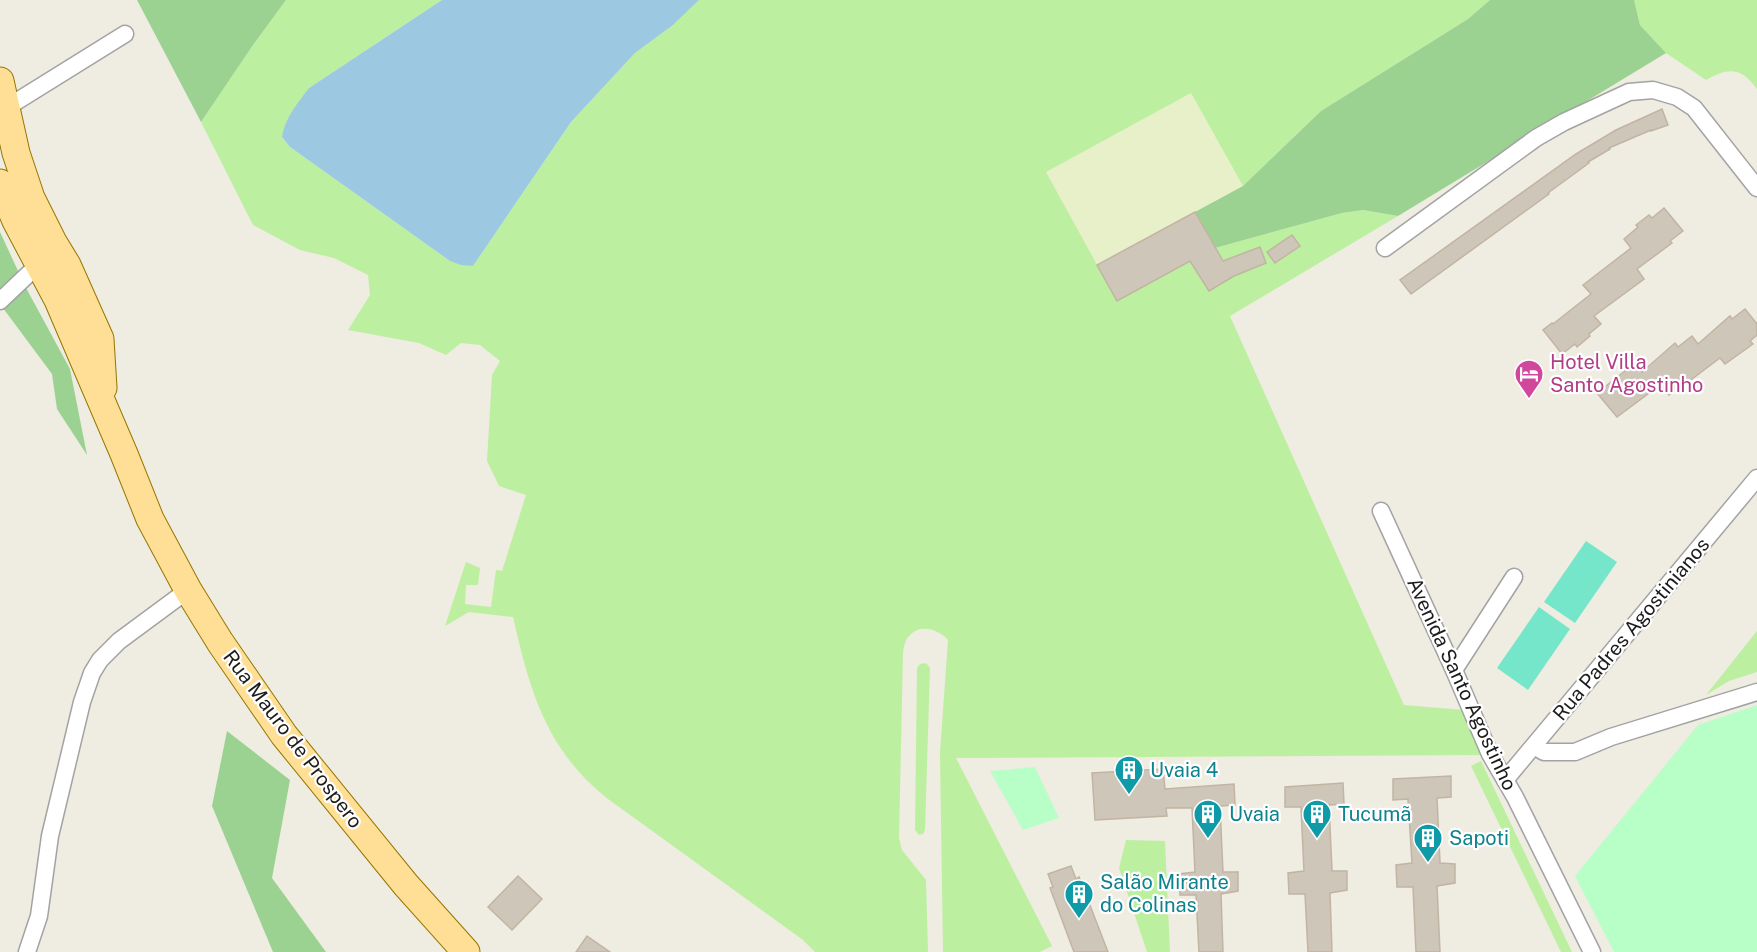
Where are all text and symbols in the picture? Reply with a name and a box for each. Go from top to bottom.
place label: Hotel Villa Santo Agostinho [1550,350,1703,397]
hotel icon: Hotel Villa Santo Agostinho [1513,358,1545,400]
street label: Rua Padres Agostinianos [1548,533,1714,725]
street label: Avenida Santo Agostinho [1402,574,1522,794]
street label: Rua Mauro de Prospero [218,645,368,833]
building icon: Uvaia 4 [1113,754,1145,796]
place label: Uvaia 4 [1150,758,1218,782]
building icon: Uvaia [1192,798,1224,840]
building icon: Tucumã [1301,798,1333,840]
place label: Uvaia [1229,802,1280,826]
place label: Tucumã [1338,802,1411,826]
building icon: Sapoti [1412,822,1444,864]
place label: Sapoti [1449,826,1509,850]
place label: Salão Mirante do Colinas [1100,870,1229,917]
building icon: Salão Mirante do Colinas [1063,878,1095,920]

